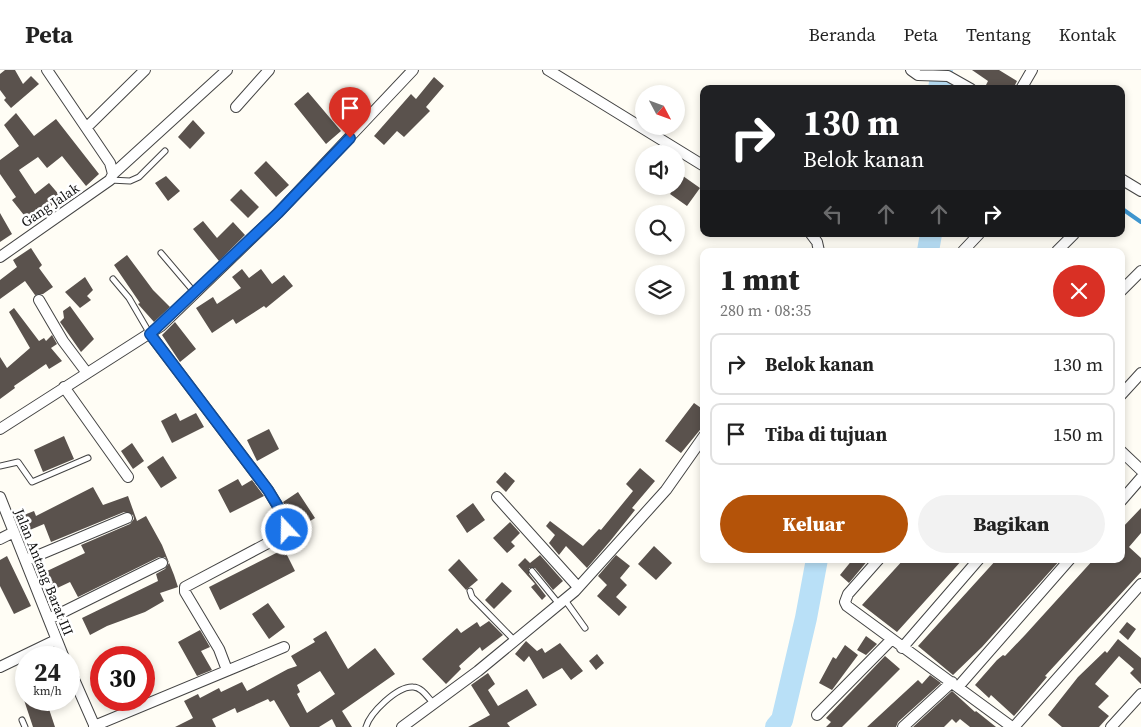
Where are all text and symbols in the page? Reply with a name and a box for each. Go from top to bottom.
text: Peta [25,18,73,51]
text: Beranda [808,22,876,47]
text: Peta [904,22,938,47]
text: Tentang [966,22,1031,47]
text: Kontak [1059,22,1116,47]
north arrow [635,85,685,135]
map controls [635,85,685,315]
pin [329,87,371,138]
icon: arrive [336,94,364,122]
text: 130 m [803,99,899,147]
icon: right [720,105,785,170]
text: Belok kanan [803,144,924,174]
button: sound [635,145,685,195]
street label: Gang Jalak [17,178,83,232]
icon: left [819,200,847,228]
icon: ahead [872,200,900,228]
icon: ahead [925,200,953,228]
icon: right [978,200,1006,228]
button: search [635,205,685,255]
text: 1 mnt [720,259,799,300]
button: layers [635,265,685,315]
button: close [1053,265,1105,317]
text: 280 m · 08:35 [720,299,811,321]
icon: right [722,350,750,378]
text: Belok kanan [765,351,874,377]
text: 130 m [1053,351,1103,377]
icon: arrive [722,420,750,448]
text: Tiba di tujuan [765,421,887,447]
text: 150 m [1053,421,1103,447]
button: Keluar [720,495,908,553]
button: Bagikan [918,495,1105,553]
position arrow [260,503,312,555]
street label: Jalan Antang Barat III [9,505,79,638]
speed limit sign: 30 [90,646,155,711]
text: 24 [34,655,61,689]
text: km/h [33,683,62,699]

